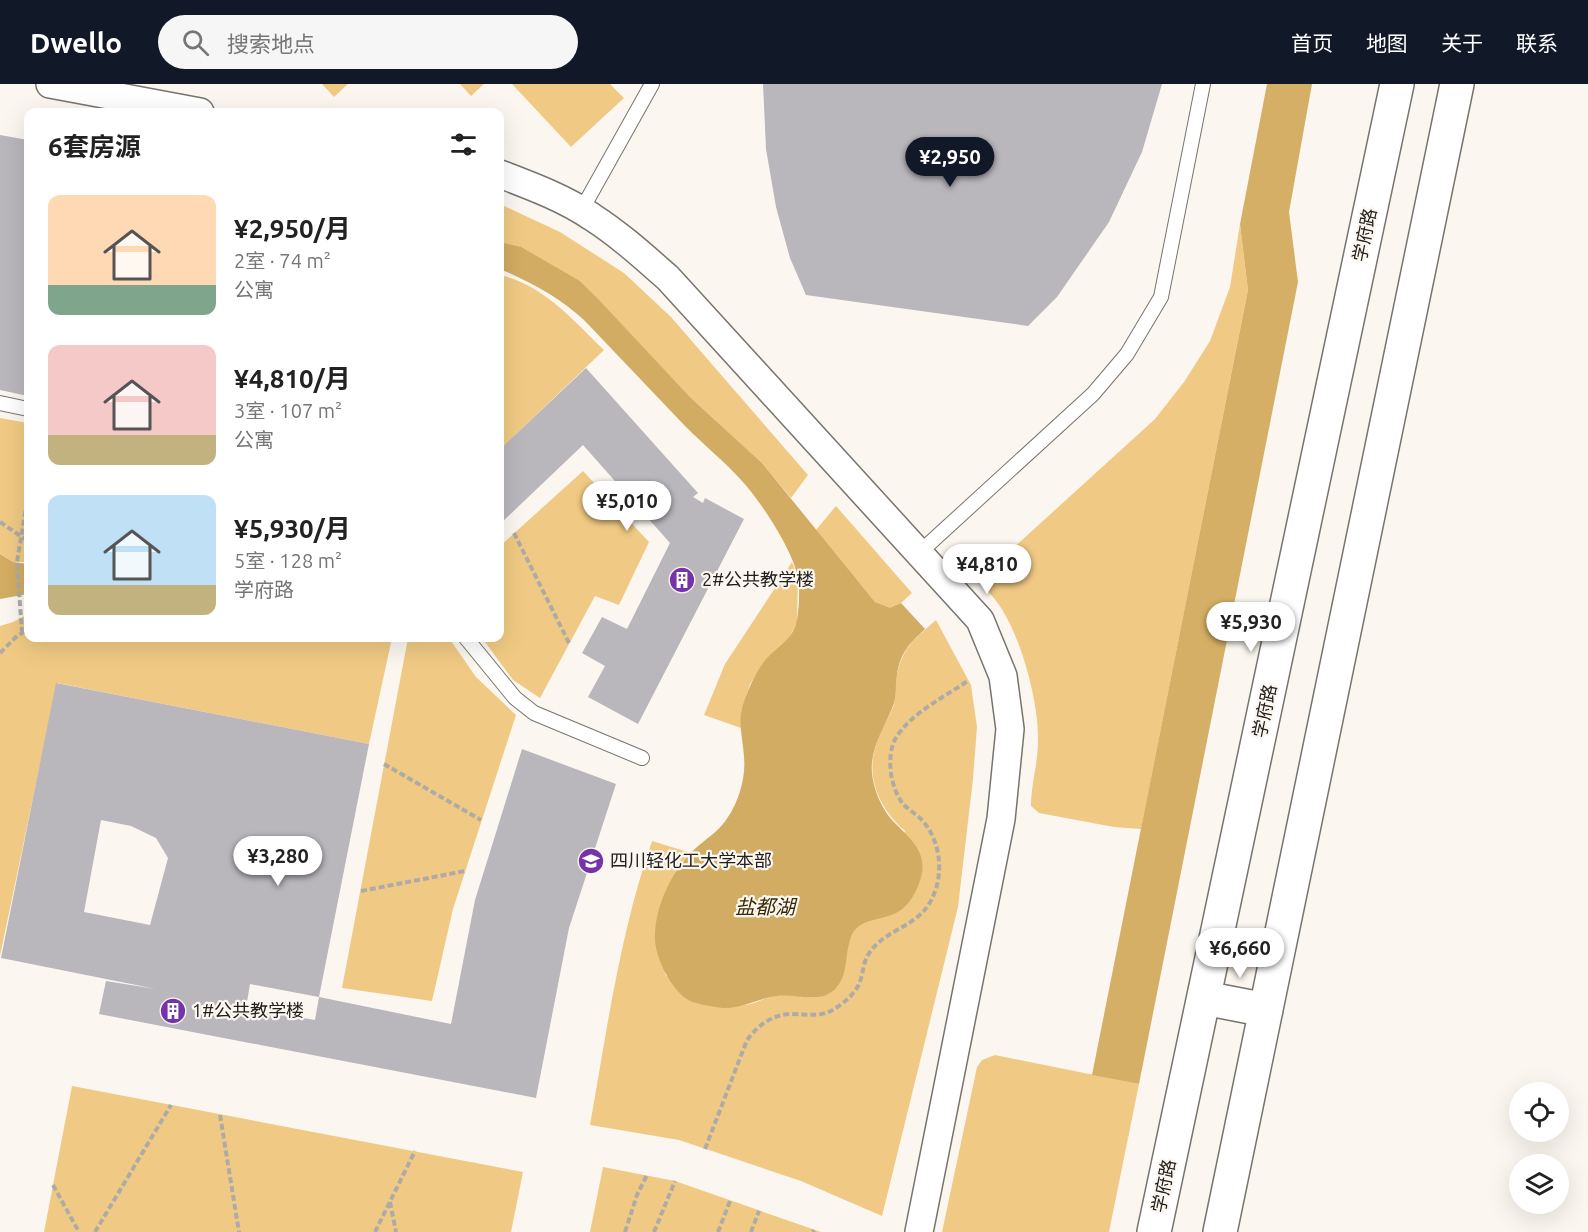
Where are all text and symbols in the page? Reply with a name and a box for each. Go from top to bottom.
search box [158,15,578,69]
icon: search [179,26,212,59]
text: Dwello [30,27,122,58]
text: 搜索地点 [227,31,315,56]
text: 首页 [1291,31,1333,55]
text: 地图 [1366,31,1408,55]
text: 关于 [1441,31,1483,55]
text: 联系 [1516,31,1558,55]
icon: filters [447,128,480,161]
text: 6套房源 [48,132,141,161]
pin: ¥2,950 [901,137,999,188]
text: ¥2,950 [919,145,981,168]
street label: 学府路 [1349,206,1379,263]
text: ¥2,950/月 [234,214,351,243]
icon: home [96,219,168,291]
text: 2室 · 74 m² [234,249,331,272]
text: 公寓 [234,278,274,301]
text: ¥4,810/月 [234,364,351,393]
icon: home [96,369,168,441]
text: 3室 · 107 m² [234,399,342,422]
text: 公寓 [234,428,274,451]
pin: ¥5,010 [578,481,676,532]
text: ¥5,010 [596,489,658,512]
text: ¥5,930/月 [234,514,351,543]
icon: home [96,519,168,591]
pin: ¥4,810 [938,544,1036,595]
text: 5室 · 128 m² [234,549,342,572]
text: ¥4,810 [956,552,1018,575]
building icon: 2#公共教学楼 [667,565,697,595]
place label: 2#公共教学楼 [702,569,814,589]
text: 学府路 [234,578,294,601]
pin: ¥5,930 [1202,602,1300,653]
text: ¥5,930 [1220,610,1282,633]
street label: 学府路 [1249,682,1279,739]
pin: ¥3,280 [229,836,327,887]
text: ¥3,280 [247,844,309,867]
school or university icon: 四川轻化工大学本部 [576,846,606,876]
place label: 四川轻化工大学本部 [610,850,772,870]
water label: 盐都湖 [735,895,798,918]
pin: ¥6,660 [1191,928,1289,979]
text: ¥6,660 [1209,936,1271,959]
building icon: 1#公共教学楼 [158,996,188,1026]
place label: 1#公共教学楼 [192,1000,304,1020]
map controls [1509,1082,1569,1214]
button: locate [1509,1082,1569,1142]
button: layers [1509,1154,1569,1214]
street label: 学府路 [1148,1157,1178,1214]

